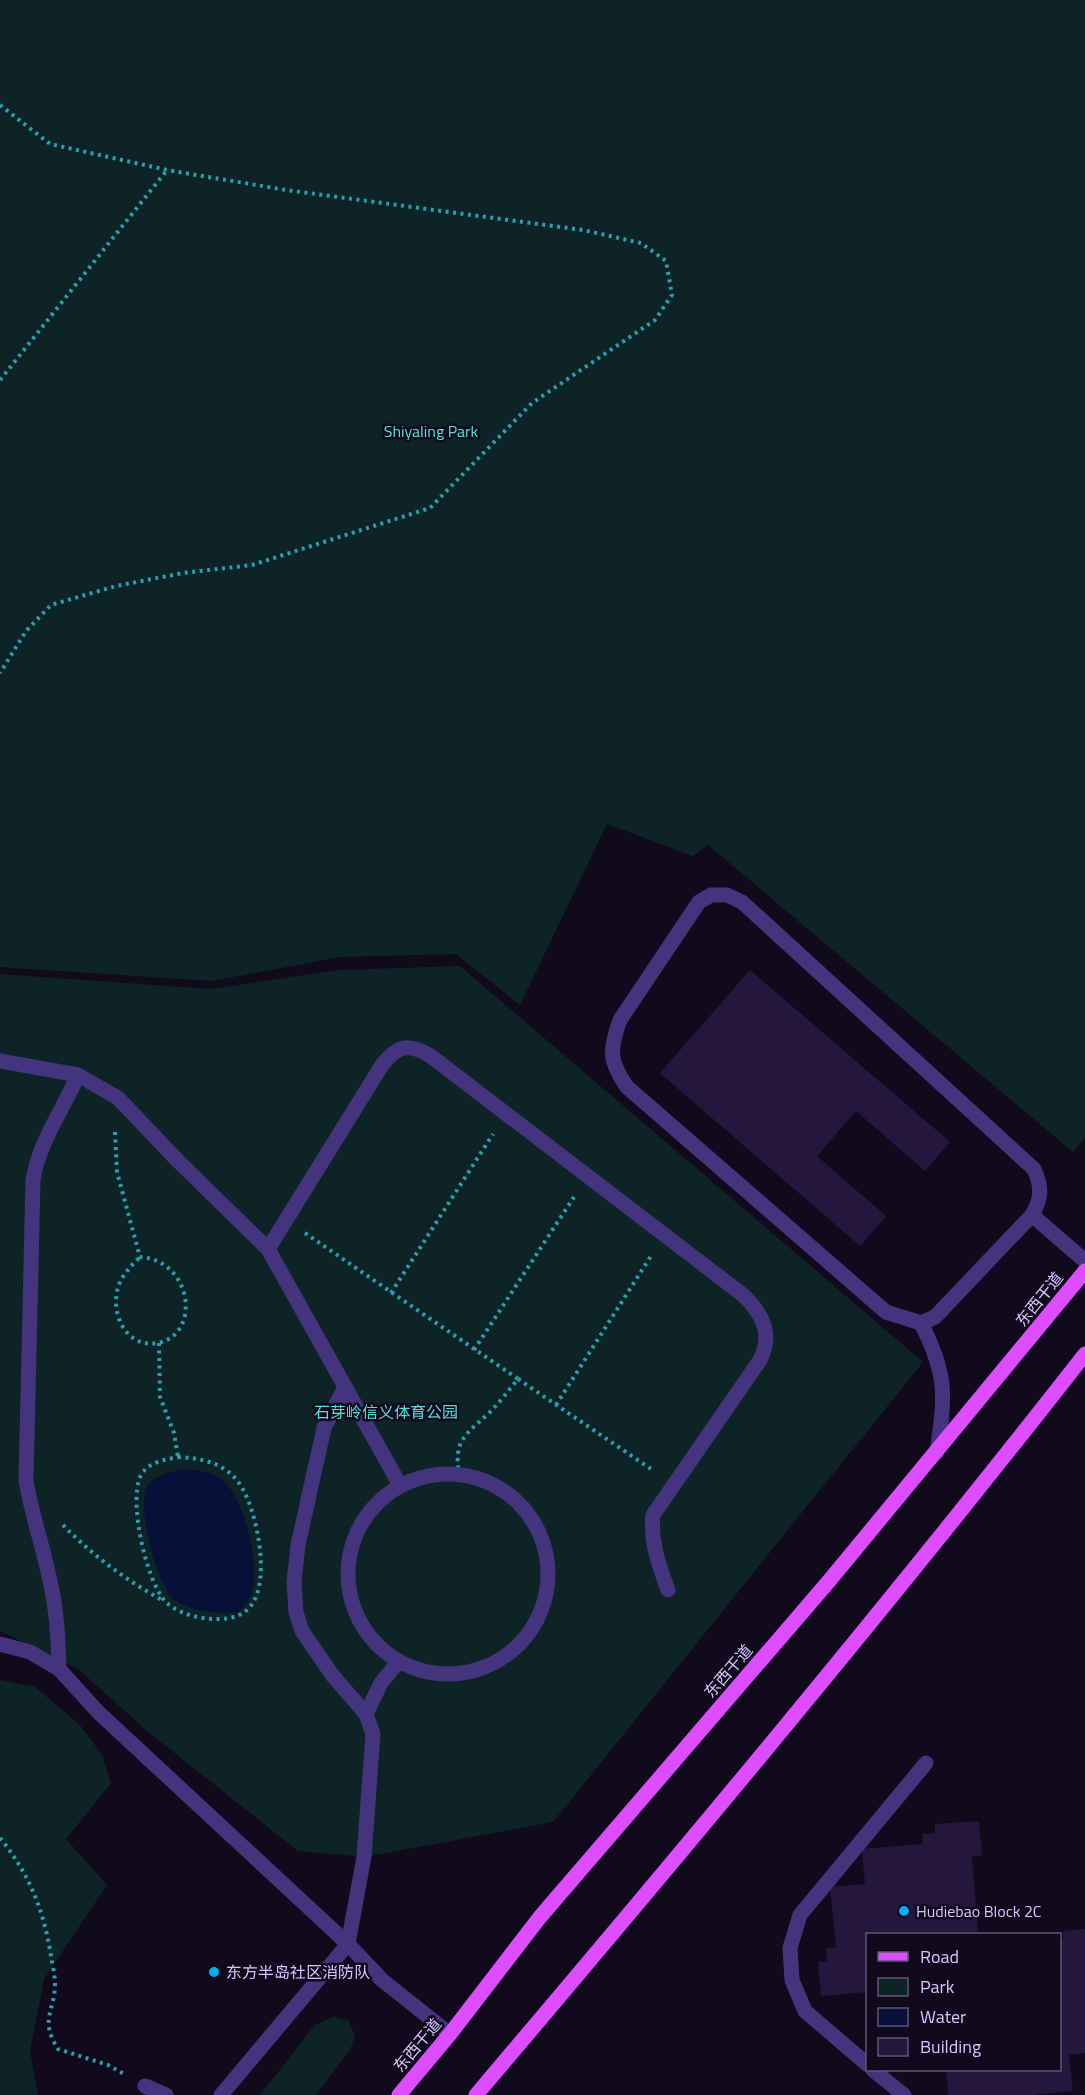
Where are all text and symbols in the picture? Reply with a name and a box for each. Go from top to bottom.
park label: Shiyaling Park [384,419,479,443]
street label: 东西干道 [1010,1267,1068,1331]
park label: 石芽岭信义体育公园 [314,1400,458,1424]
street label: 东西干道 [698,1639,758,1703]
place label: Hudiebao Block 2C [916,1899,1042,1923]
marker: Hudiebao Block 2C [897,1904,911,1918]
legend [866,1933,1061,2071]
text: Road [920,1943,959,1970]
place label: 东方半岛社区消防队 [226,1960,370,1984]
marker: 东方半岛社区消防队 [207,1965,221,1979]
text: Park [920,1973,955,2000]
text: Water [920,2003,966,2030]
street label: 东西干道 [387,2013,447,2077]
text: Building [920,2033,981,2060]

